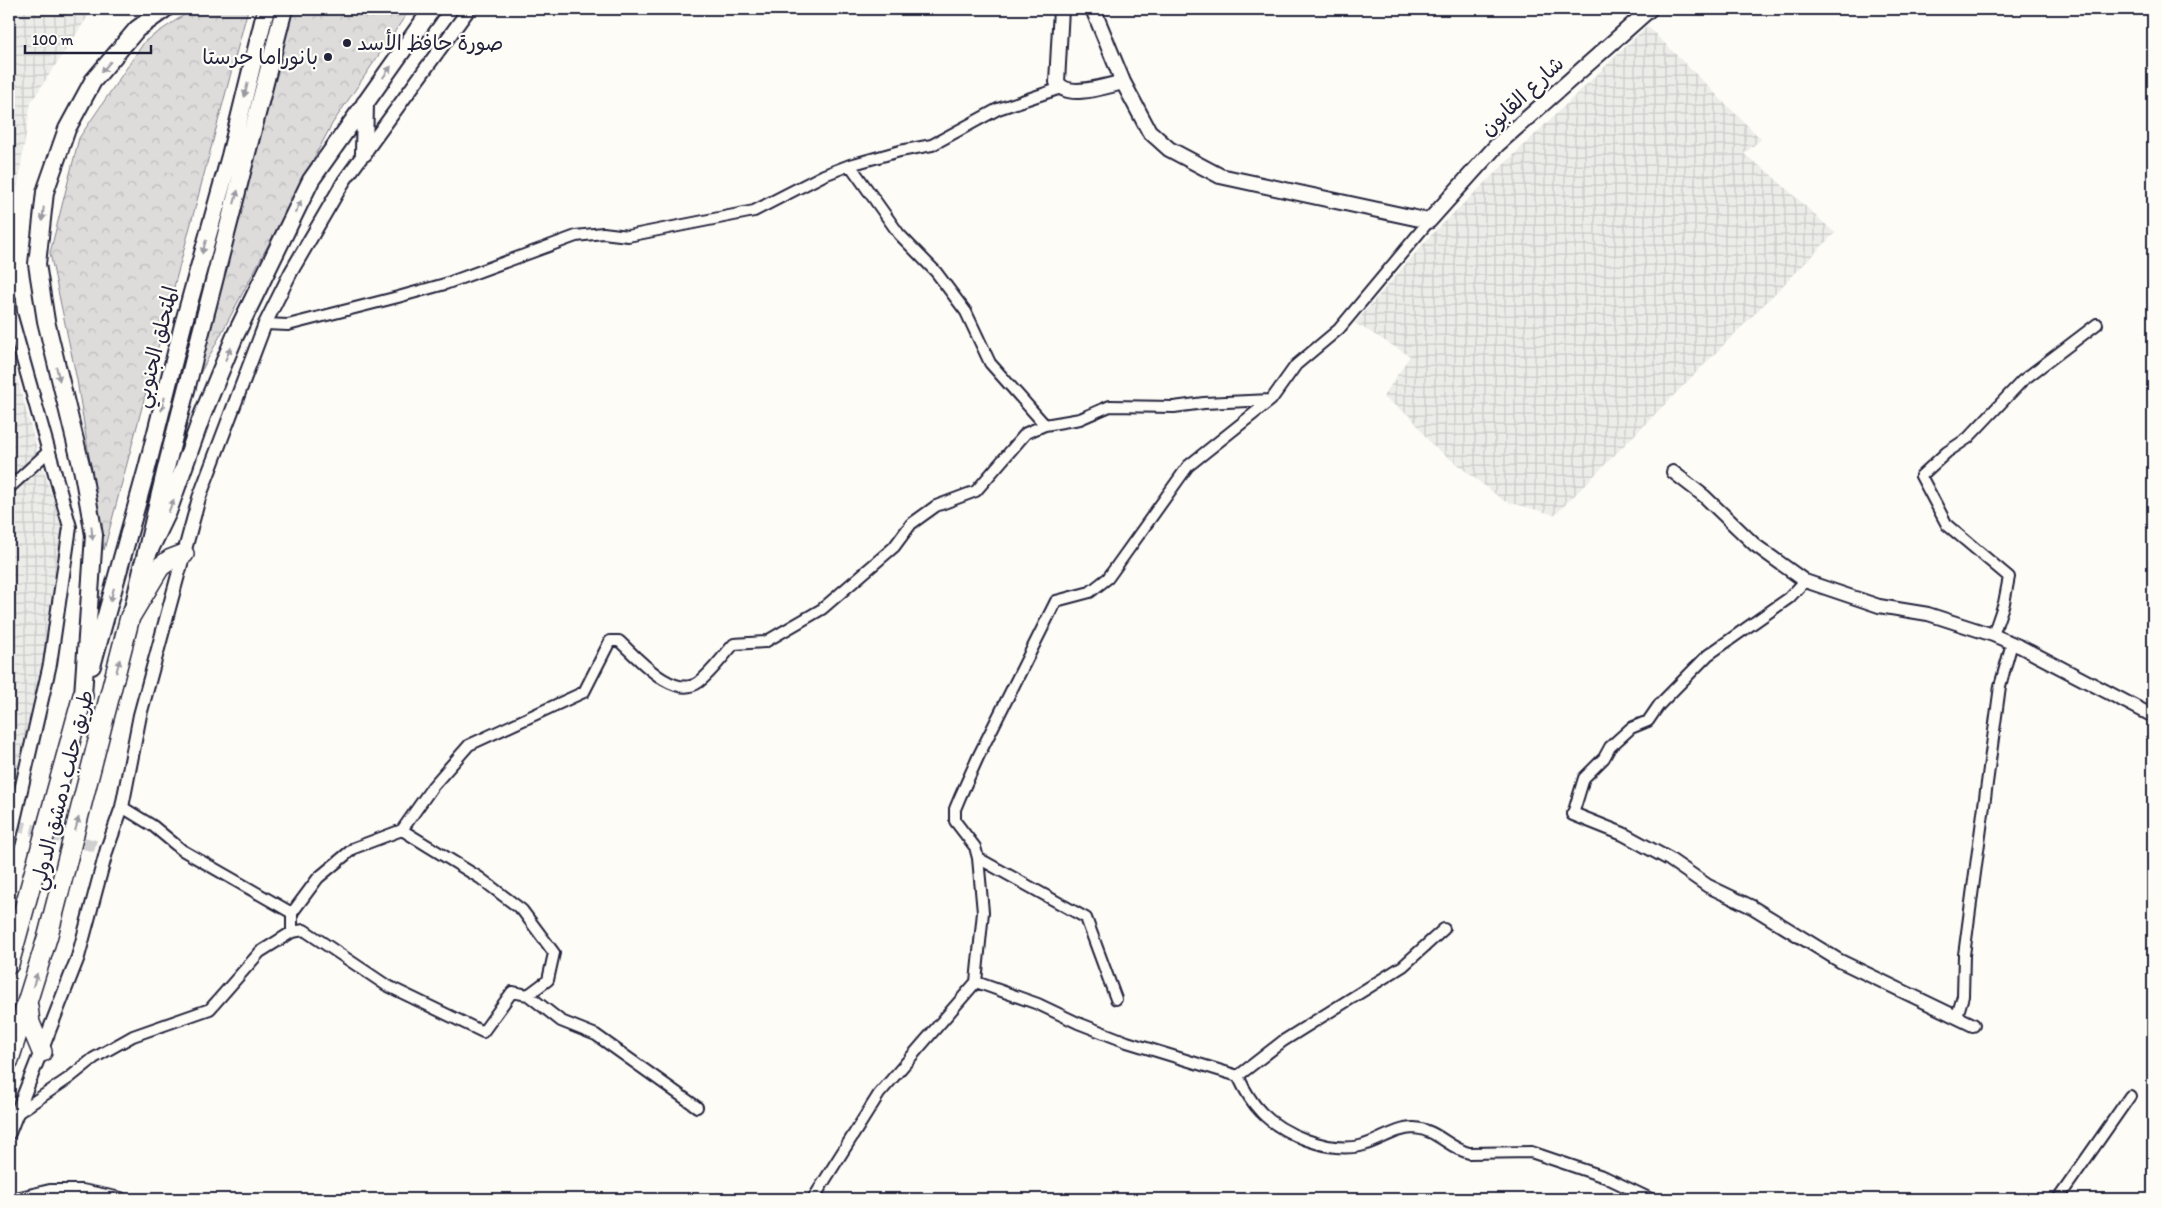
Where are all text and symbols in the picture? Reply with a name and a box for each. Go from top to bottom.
scale bar [25,22,151,54]
place label: صورة حافظ الأسد [357,29,503,56]
text: 100 m [32,31,74,49]
marker: صورة حافظ الأسد [341,37,353,49]
place label: بانوراما حرستا [202,44,318,71]
marker: بانوراما حرستا [322,51,334,63]
street label: شارع القابون [1475,51,1571,143]
one-way arrow [100,60,111,73]
one-way arrow [382,65,392,79]
one-way arrow [242,83,250,98]
one-way arrow [232,189,240,204]
one-way arrow [294,200,302,214]
one-way arrow [39,206,47,222]
one-way arrow [200,240,208,255]
street label: المتحلق الجنوبي [128,283,190,412]
one-way arrow [224,347,232,361]
one-way arrow [54,367,62,382]
one-way arrow [159,397,167,412]
one-way arrow [167,499,175,513]
one-way arrow [89,525,97,541]
one-way arrow [108,588,116,603]
one-way arrow [114,659,122,674]
street label: طريق حلب دمشق الدولي [25,687,105,894]
one-way arrow [73,816,81,831]
one-way arrow [31,973,39,988]

